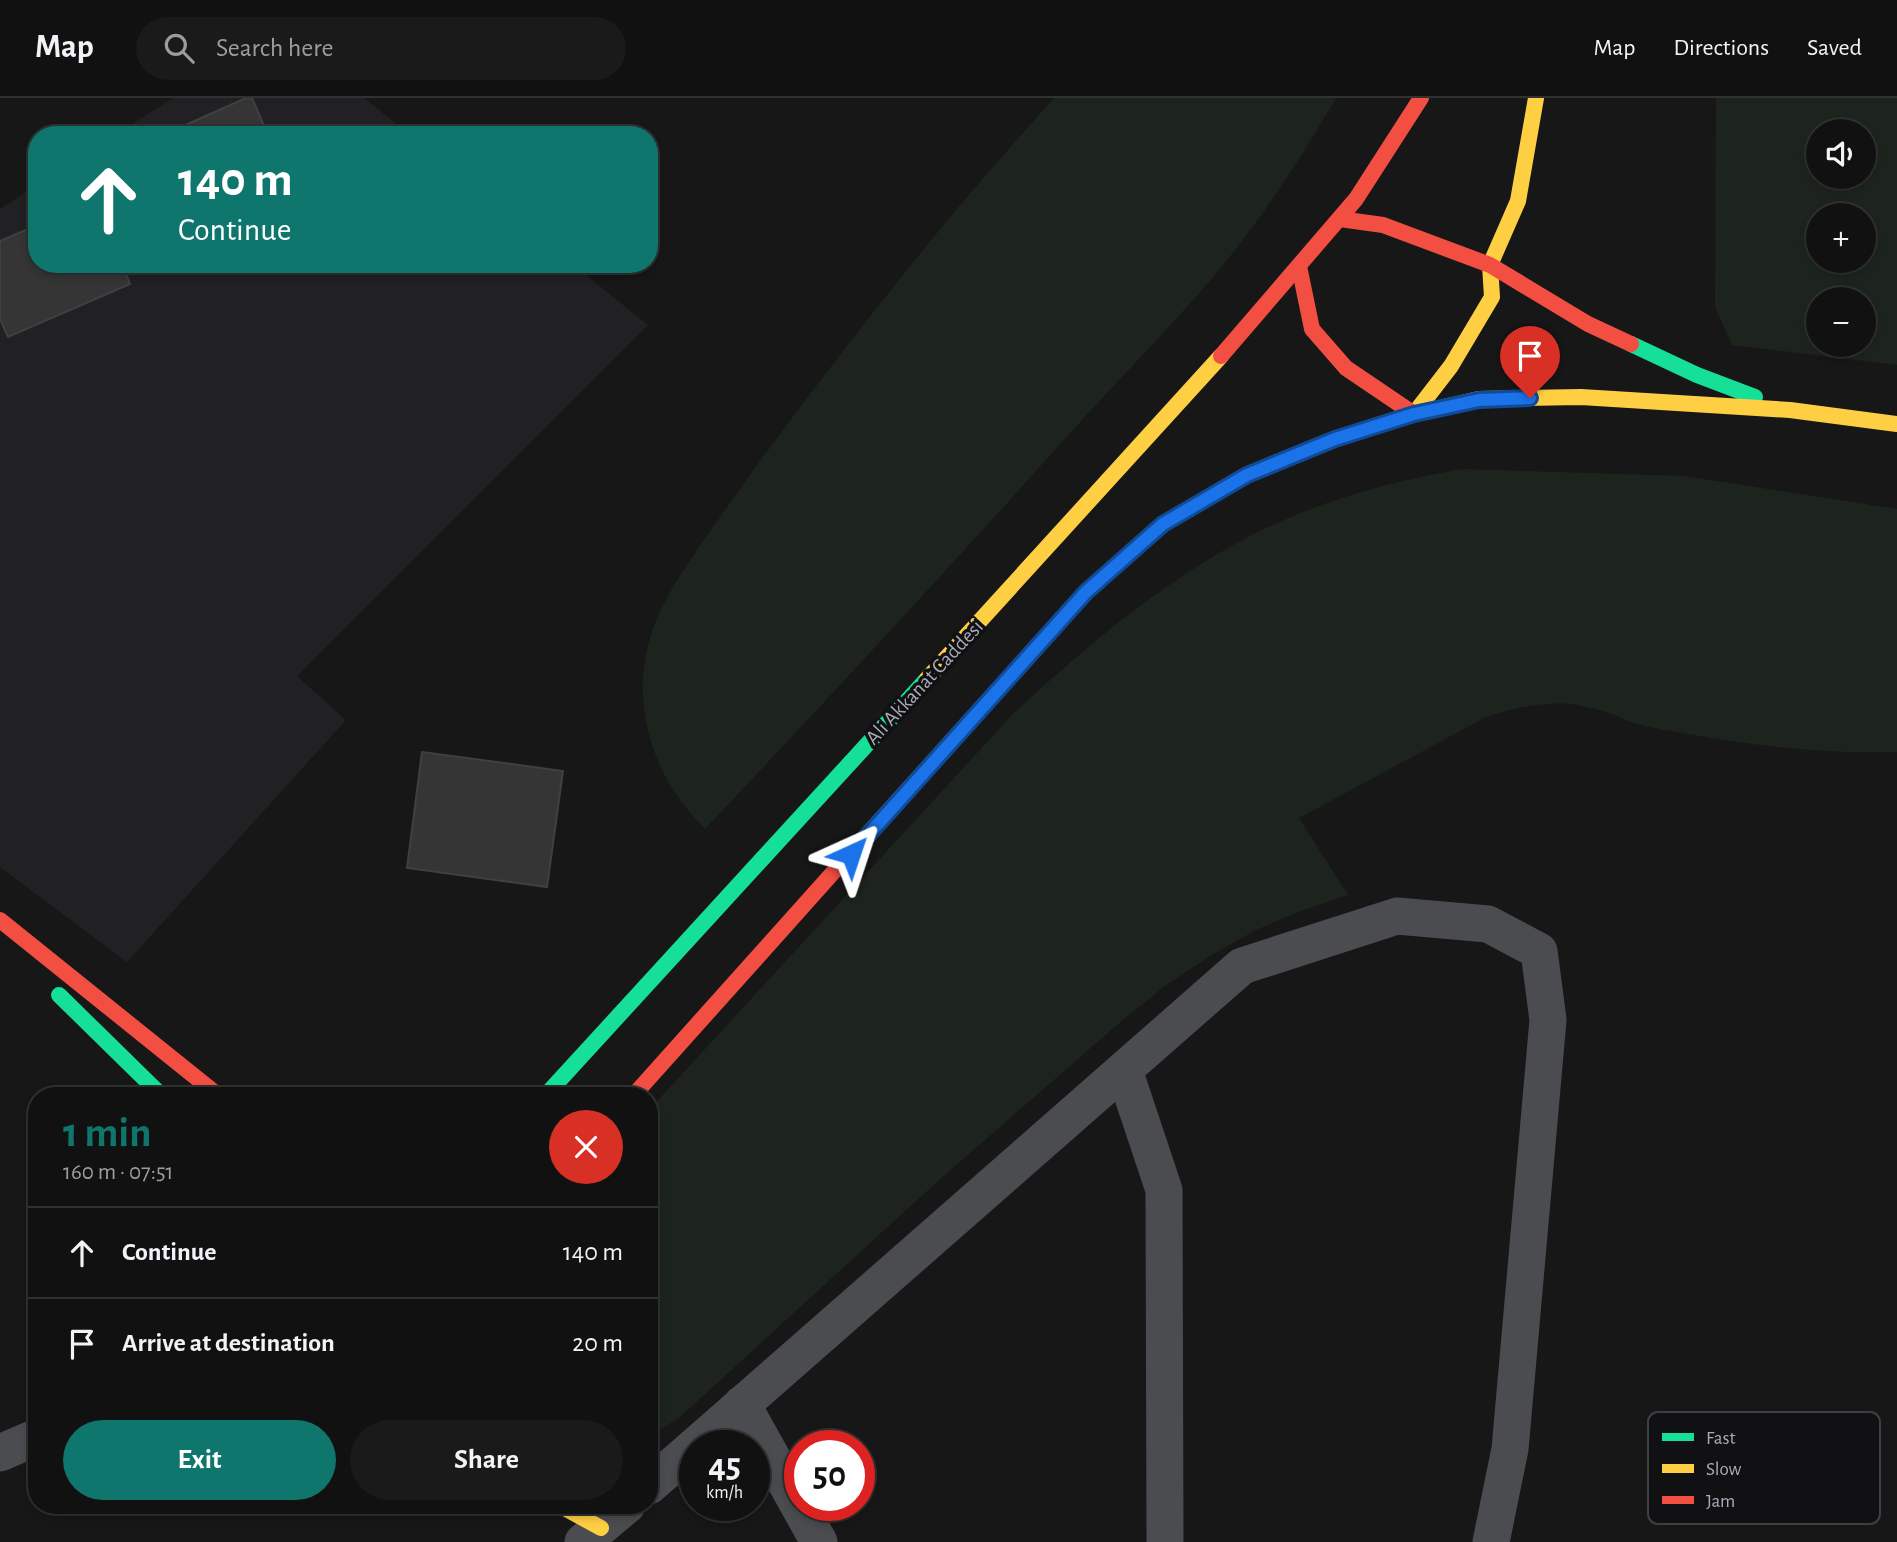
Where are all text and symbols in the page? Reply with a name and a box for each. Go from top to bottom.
search box [136,17,626,80]
icon: search [160,29,198,67]
text: Map [35,31,94,64]
text: Search here [216,35,334,61]
text: Map [1593,36,1635,60]
text: Directions [1673,36,1769,60]
text: Saved [1807,36,1862,60]
map controls [1806,119,1876,357]
button: sound [1806,119,1876,189]
icon: ahead [63,154,154,245]
text: 140 m [178,156,293,205]
button: + [1806,203,1876,273]
text: Continue [178,214,291,246]
button: − [1806,287,1876,357]
pin [1500,326,1560,398]
icon: arrive [1511,337,1549,375]
street label: Ali Akkanat Caddesi [862,616,987,749]
position arrow [814,817,888,891]
button: close [549,1110,623,1184]
text: 1 min [63,1112,152,1154]
text: 160 m · 07:51 [63,1161,173,1184]
icon: ahead [63,1234,101,1272]
text: Continue [122,1239,217,1265]
text: 140 m [563,1239,623,1265]
icon: arrive [63,1325,101,1363]
text: Arrive at destination [122,1330,335,1356]
text: 20 m [572,1330,623,1356]
legend [1648,1412,1880,1524]
button: Exit [63,1420,336,1500]
button: Share [350,1420,623,1500]
text: Fast [1706,1429,1736,1448]
speed limit sign: 50 [784,1430,875,1521]
text: 45 [708,1449,741,1484]
text: Slow [1706,1460,1742,1479]
text: km/h [706,1484,743,1502]
text: Jam [1706,1492,1735,1511]

